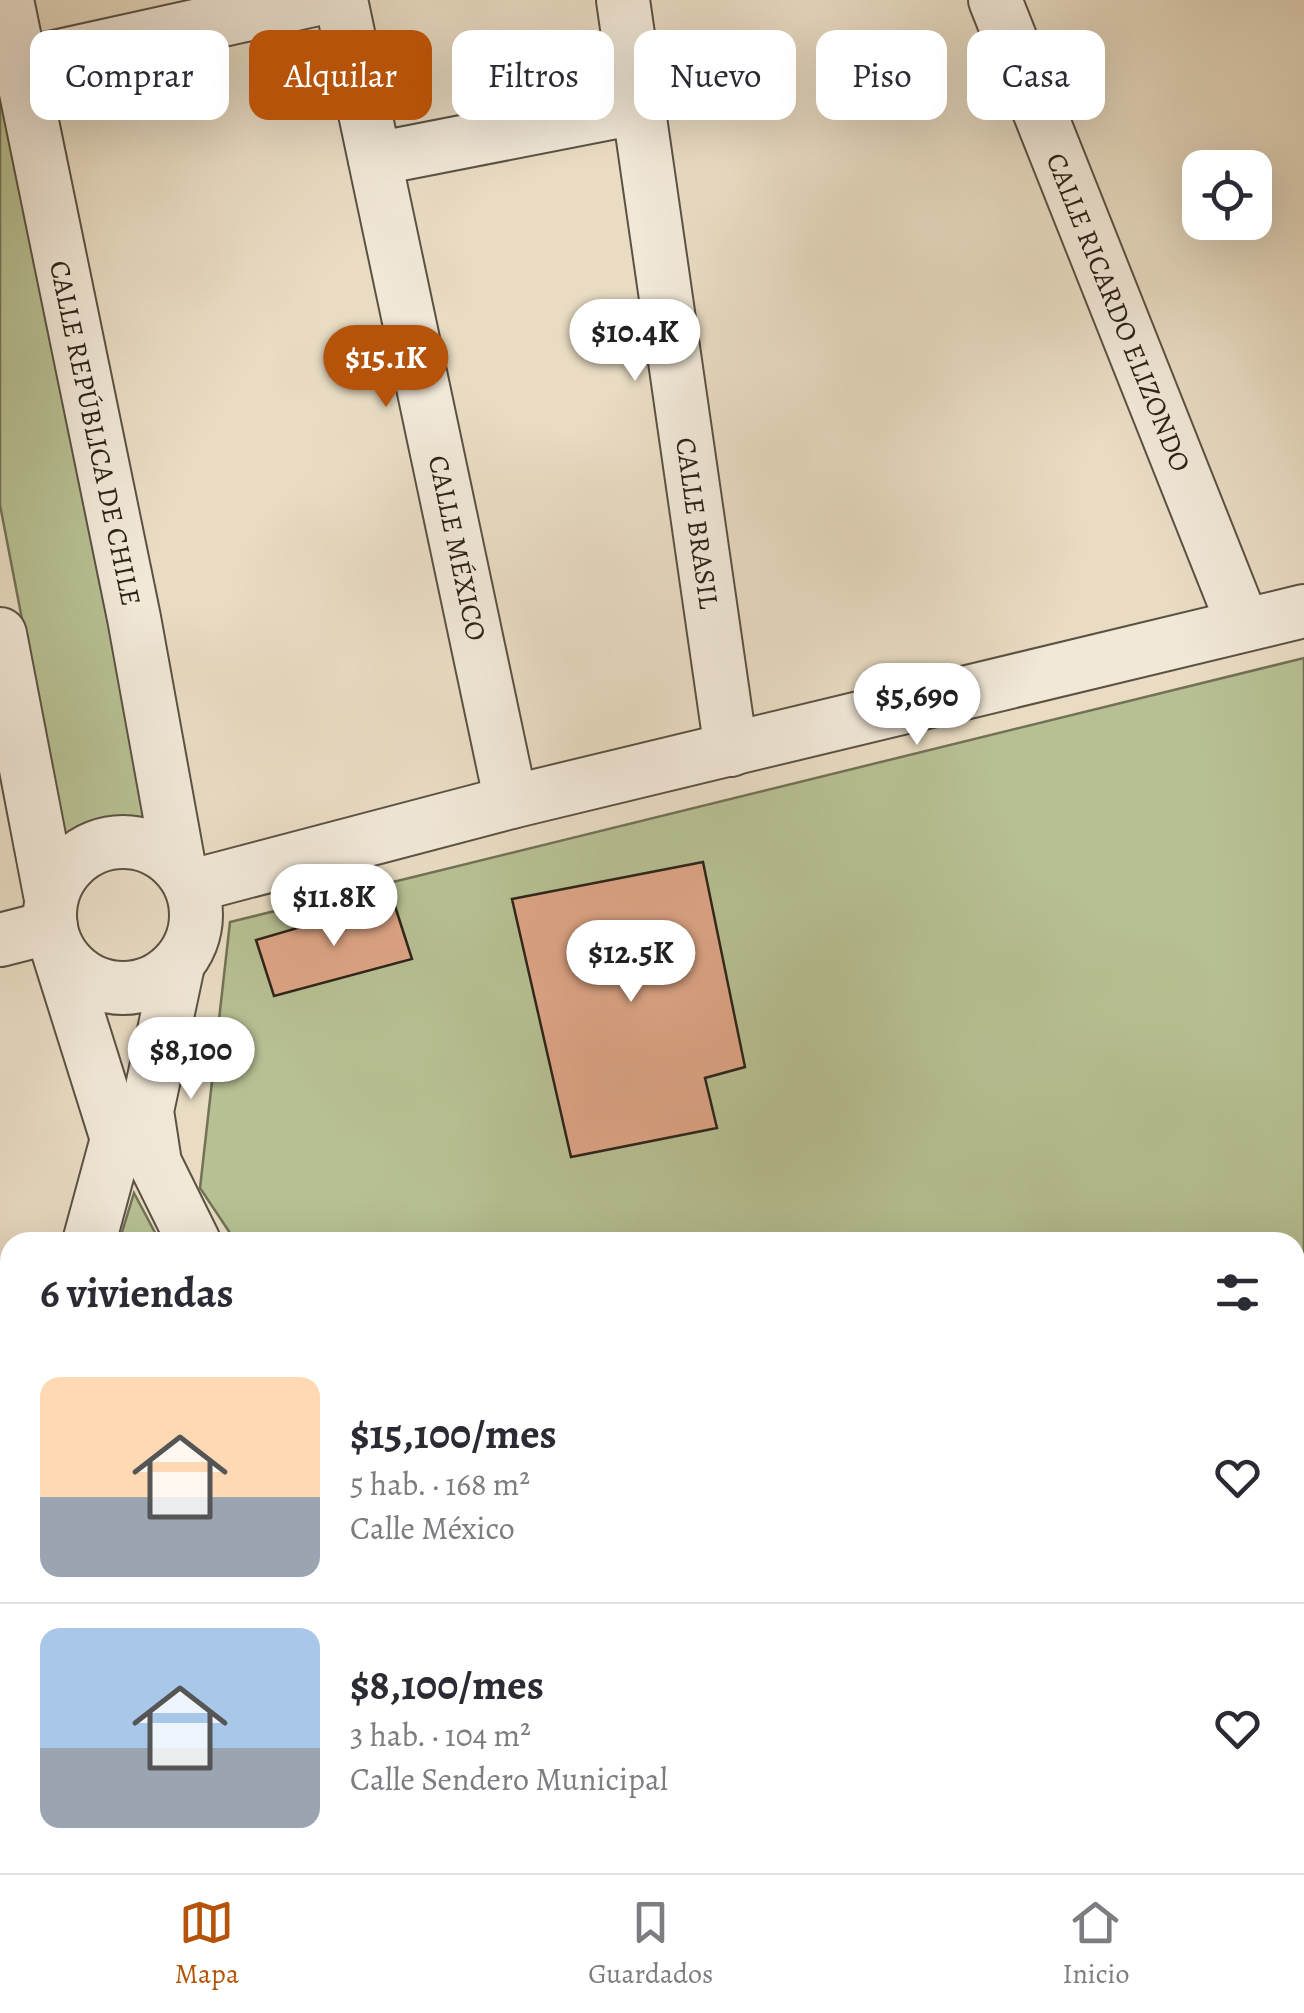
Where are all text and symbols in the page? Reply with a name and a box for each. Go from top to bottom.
chip: Comprar [30,30,229,120]
chip: Alquilar [249,30,432,120]
chip: Filtros [452,30,614,120]
chip: Nuevo [634,30,796,120]
chip: Piso [816,30,947,120]
chip: Casa [967,30,1105,120]
street label: CALLE RICARDO ELIZONDO [1037,147,1200,477]
map controls [1182,150,1272,240]
button: locate [1182,150,1272,240]
street label: CALLE REPÚBLICA DE CHILE [40,257,150,609]
pin: $10.4K [554,299,716,384]
text: $10.4K [591,309,679,353]
pin: $15.1K [305,325,467,410]
text: $15.1K [345,335,427,379]
street label: CALLE BRASIL [666,435,728,612]
street label: CALLE MÉXICO [419,452,495,644]
pin: $5,690 [836,663,998,748]
text: $5,690 [875,673,959,717]
pin: $11.8K [253,864,415,949]
text: $11.8K [292,874,376,918]
pin: $12.5K [550,920,712,1005]
text: $12.5K [588,930,674,974]
pin: $8,100 [110,1017,272,1102]
text: $8,100 [150,1027,232,1071]
text: 6 viviendas [40,1264,234,1321]
icon: filters [1210,1265,1265,1320]
text: $15,100/mes [350,1405,557,1462]
icon: home [120,1417,240,1537]
icon: heart [1210,1450,1265,1505]
text: 5 hab. · 168 m² [350,1462,530,1506]
text: Calle México [350,1506,515,1550]
text: $8,100/mes [350,1656,544,1713]
icon: home [120,1668,240,1788]
icon: heart [1210,1701,1265,1756]
text: 3 hab. · 104 m² [350,1713,531,1757]
text: Calle Sendero Municipal [350,1757,668,1801]
tab: Mapa [175,1895,239,1993]
tab: Guardados [588,1895,713,1993]
tab: Inicio [1063,1895,1129,1993]

